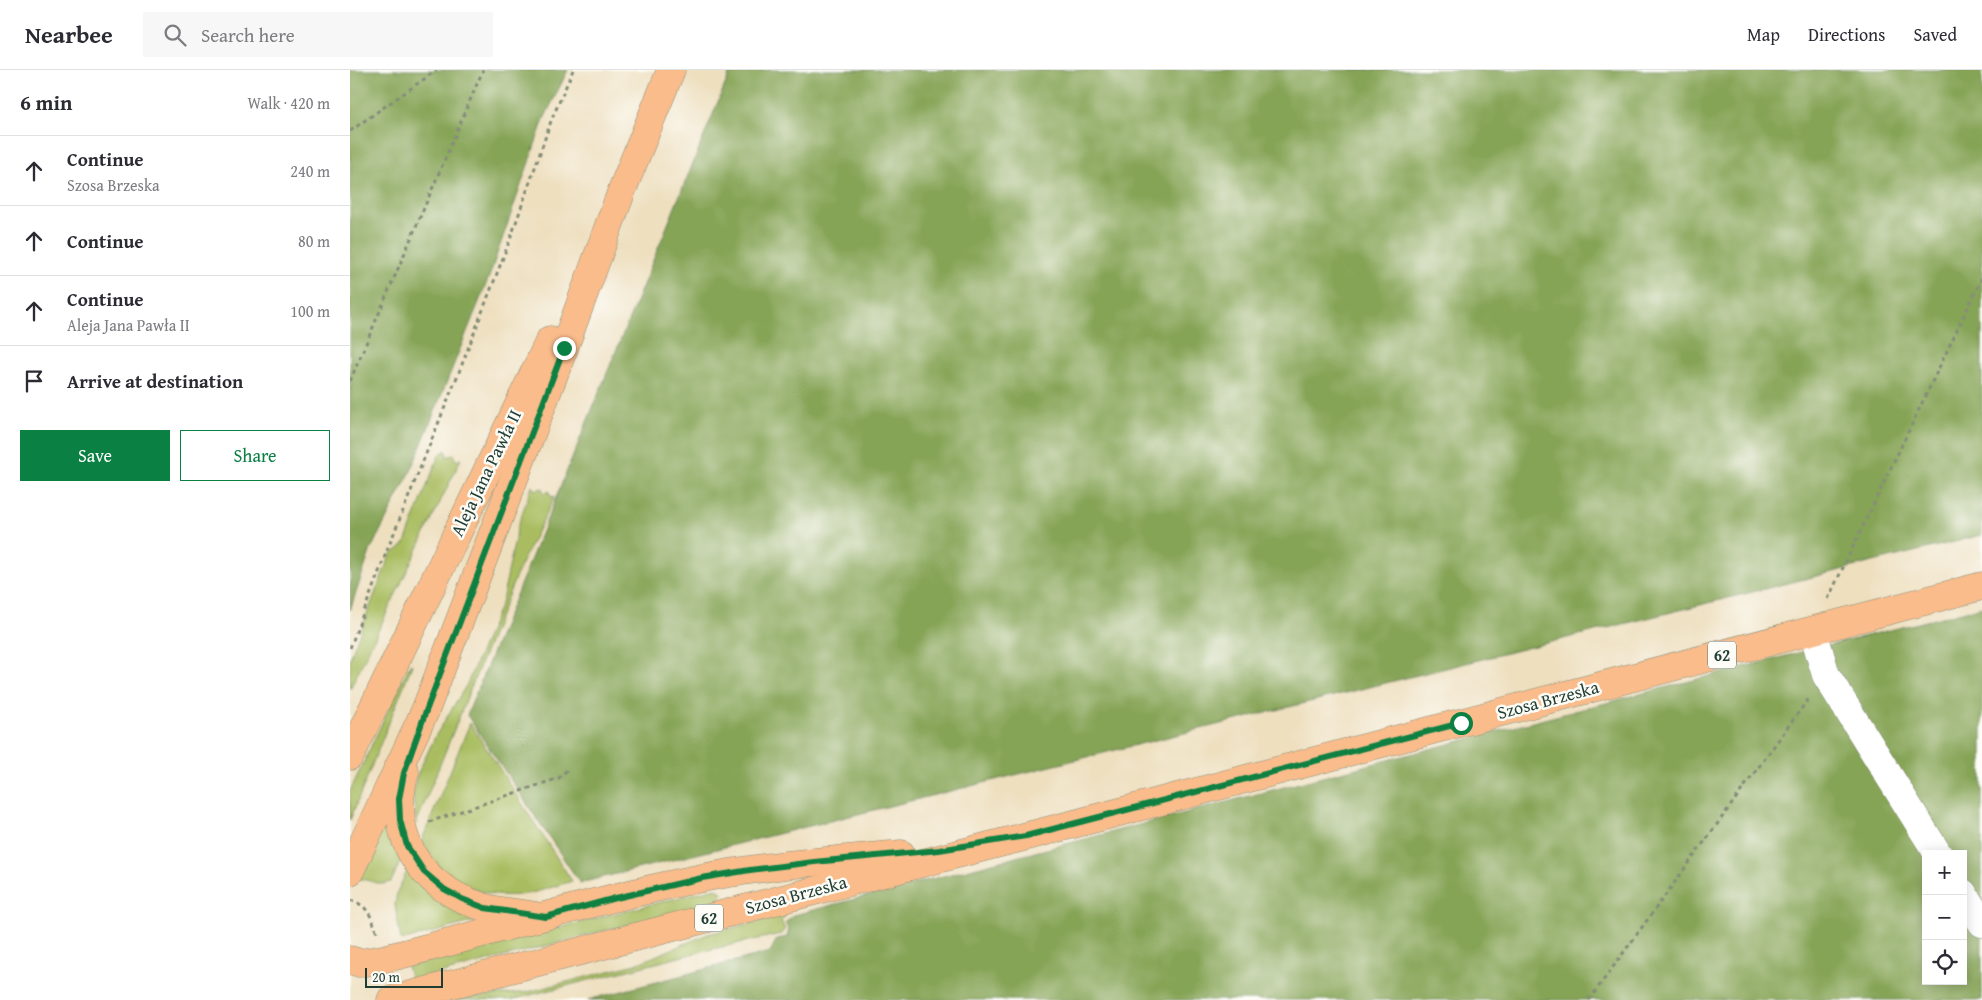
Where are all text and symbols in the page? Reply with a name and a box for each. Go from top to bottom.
search box [143,12,493,57]
text: Nearbee [25,17,113,52]
icon: search [161,21,189,49]
text: Search here [201,21,295,49]
text: Map [1747,21,1780,48]
text: Directions [1808,21,1885,48]
text: Saved [1913,21,1957,48]
text: 6 min [20,87,72,118]
text: Walk · 420 m [247,91,330,115]
text: Continue [67,145,144,173]
icon: ahead [20,157,48,185]
text: 240 m [290,159,330,183]
text: Szosa Brzeska [67,173,160,197]
icon: ahead [20,227,48,255]
text: Continue [67,227,144,255]
text: 80 m [298,229,330,253]
text: Continue [67,285,144,313]
icon: ahead [20,297,48,325]
text: 100 m [290,299,330,323]
text: Aleja Jana Pawła II [67,313,190,337]
route end [553,337,576,360]
icon: arrive [20,367,48,395]
text: Arrive at destination [67,367,243,395]
street label: Aleja Jana Pawła II [443,405,528,541]
button: Save [20,430,170,481]
button: Share [180,430,330,481]
road number: 62 [1708,642,1736,668]
street label: Szosa Brzeska [1494,673,1602,726]
route start [1450,712,1473,735]
map controls [1922,850,1967,985]
button: + [1922,850,1967,895]
street label: Szosa Brzeska [742,868,850,921]
button: − [1922,895,1967,940]
road number: 62 [695,904,723,931]
button: locate [1922,940,1967,985]
scale bar [365,965,442,988]
text: 20 m [372,967,400,987]

